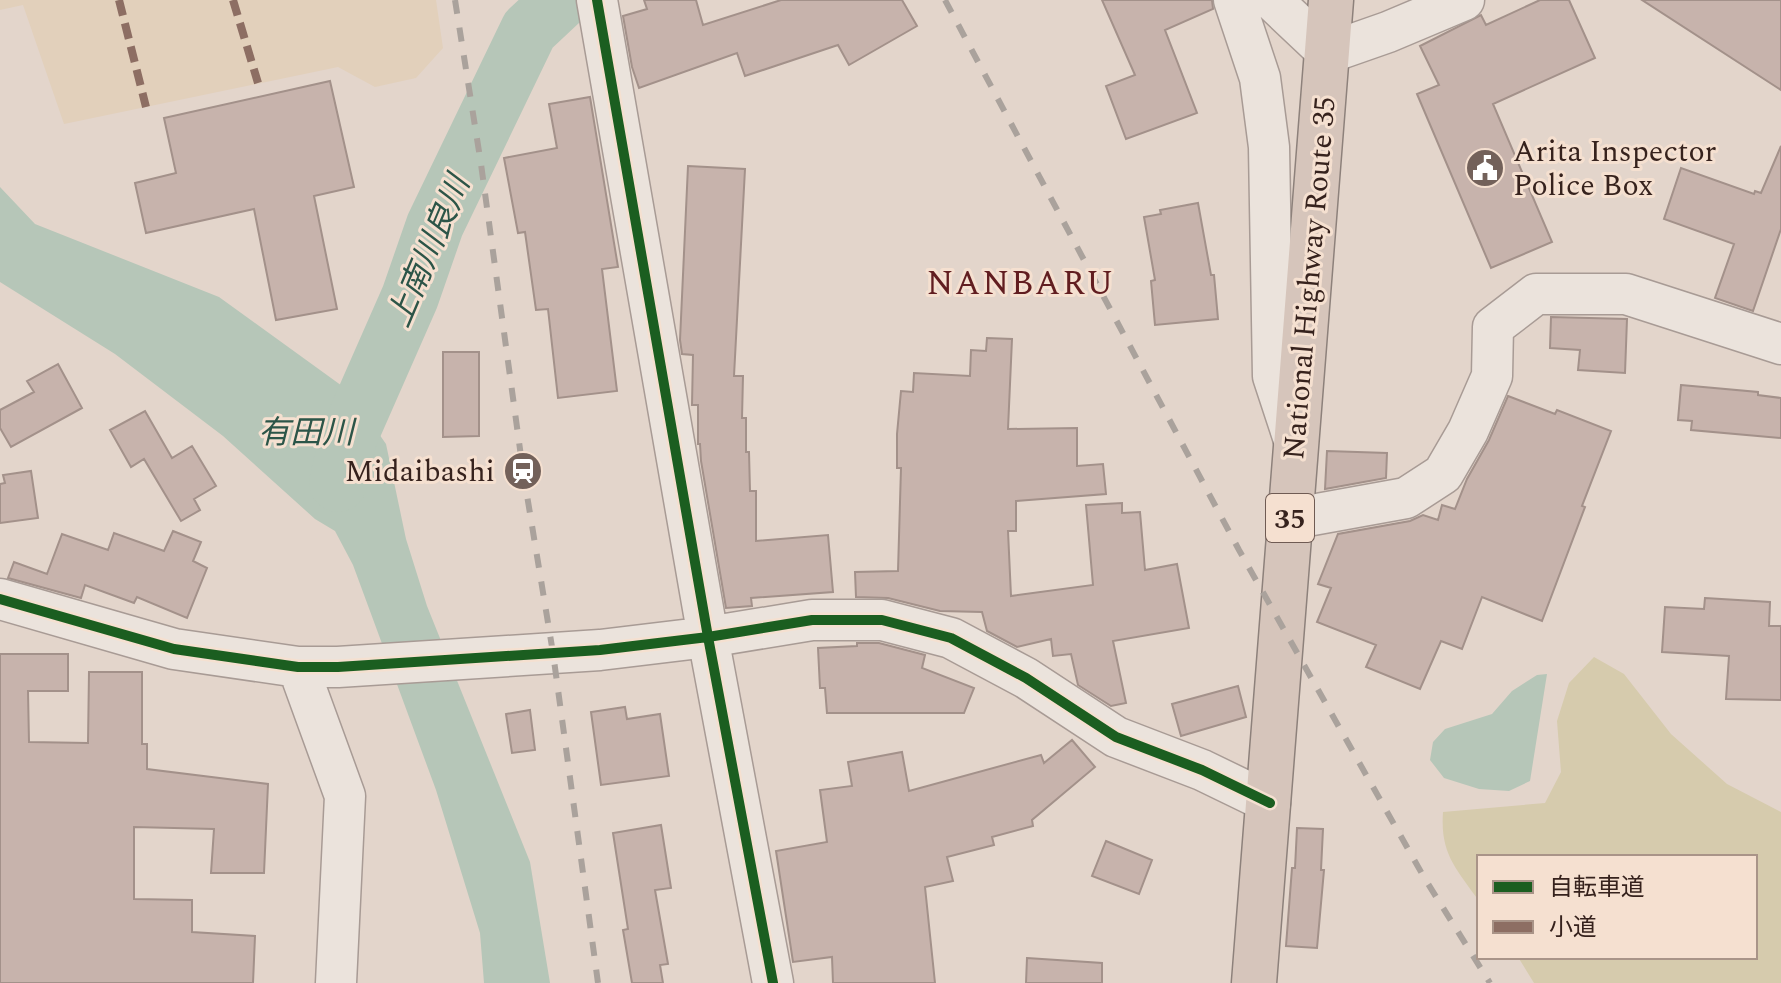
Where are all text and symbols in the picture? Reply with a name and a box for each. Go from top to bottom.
street label: National Highway Route 35 [1271,95,1349,461]
place label: Arita Inspector Police Box [1513,129,1717,209]
public building icon: Arita Inspector Police Box [1464,147,1506,189]
water label: 上南川良川 [376,166,484,335]
district label: NANBARU [927,258,1115,310]
water label: 有田川 [258,409,357,458]
place label: Midaibashi [345,449,495,495]
station icon: Midaibashi [502,450,544,492]
road number: 35 [1266,494,1314,542]
legend [1477,855,1757,959]
text: 自転車道 [1549,870,1645,906]
text: 小道 [1549,910,1597,946]

